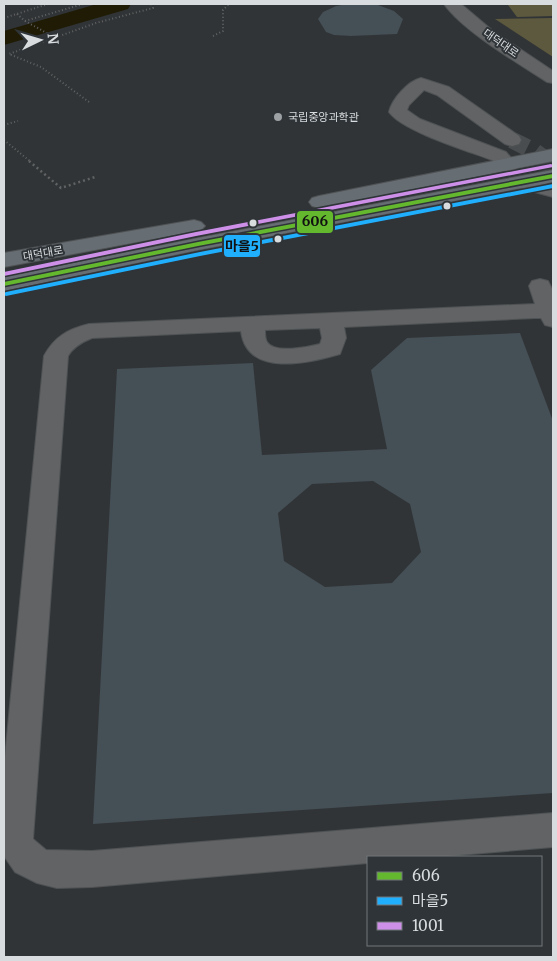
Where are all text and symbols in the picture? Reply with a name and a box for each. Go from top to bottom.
north arrow [15,15,65,65]
street label: 대덕대로 [480,26,522,60]
text: N [44,33,62,45]
place label: 국립중앙과학관 [288,110,359,124]
marker: 국립중앙과학관 [272,111,284,123]
unlabelled marker [442,201,452,211]
line badge: 606 [296,210,334,234]
text: 606 [302,212,329,230]
unlabelled marker [248,218,258,228]
line badge: 마을5 [223,234,261,258]
unlabelled marker [273,234,283,244]
text: 마을5 [225,237,259,255]
street label: 대덕대로 [22,243,64,263]
legend [367,856,542,946]
text: 606 [412,866,440,885]
text: 마을5 [412,891,448,910]
text: 1001 [412,916,444,935]

